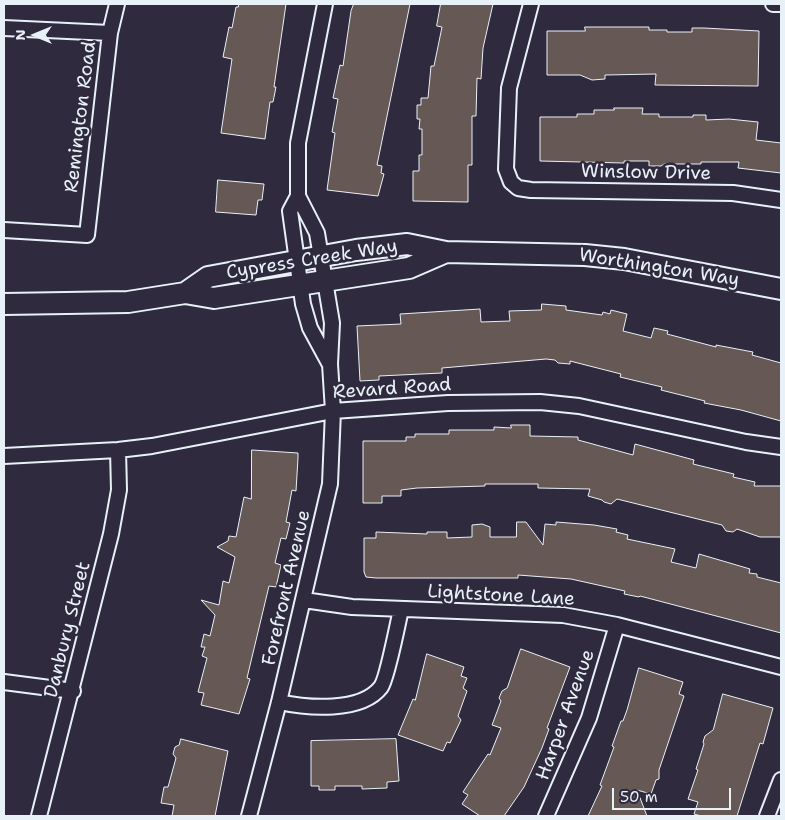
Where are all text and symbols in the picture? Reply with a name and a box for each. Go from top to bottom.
north arrow [10,10,60,60]
text: N [11,29,29,41]
street label: Remington Road [60,40,102,194]
street label: Winslow Drive [581,160,711,186]
street label: Cypress Creek Way [225,235,399,285]
street label: Worthington Way [577,244,741,292]
street label: Revard Road [332,373,452,405]
street label: Forefront Avenue [258,508,316,668]
street label: Danbury Street [40,560,96,700]
street label: Lightstone Lane [427,581,575,611]
street label: Harper Avenue [532,647,600,783]
scale bar [615,778,734,810]
text: 50 m [620,787,658,807]

